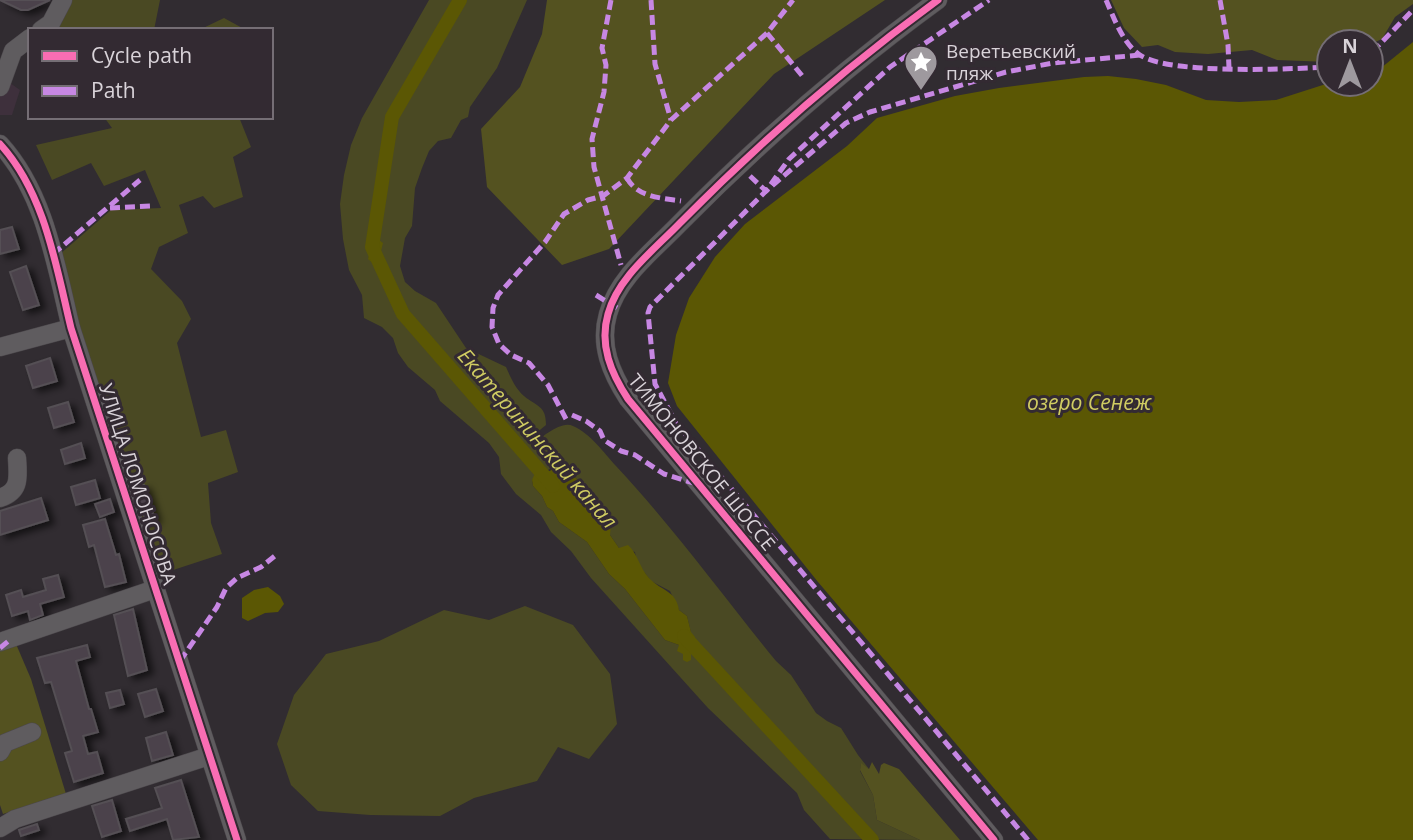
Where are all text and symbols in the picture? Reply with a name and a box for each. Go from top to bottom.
legend [28,28,273,119]
north arrow [1315,28,1385,98]
text: N [1342,33,1358,59]
place label: Веретьевский пляж [946,38,1076,86]
text: Cycle path [91,41,192,69]
place icon: Веретьевский пляж [902,43,940,92]
text: Path [91,76,136,104]
water label: Екатерининский канал [452,342,624,534]
street label: ТИМОНОВСКОЕ ШОССЕ [622,368,782,556]
street label: УЛИЦА ЛОМОНОСОВА [93,380,183,588]
water label: озеро Сенеж [1027,388,1152,416]

